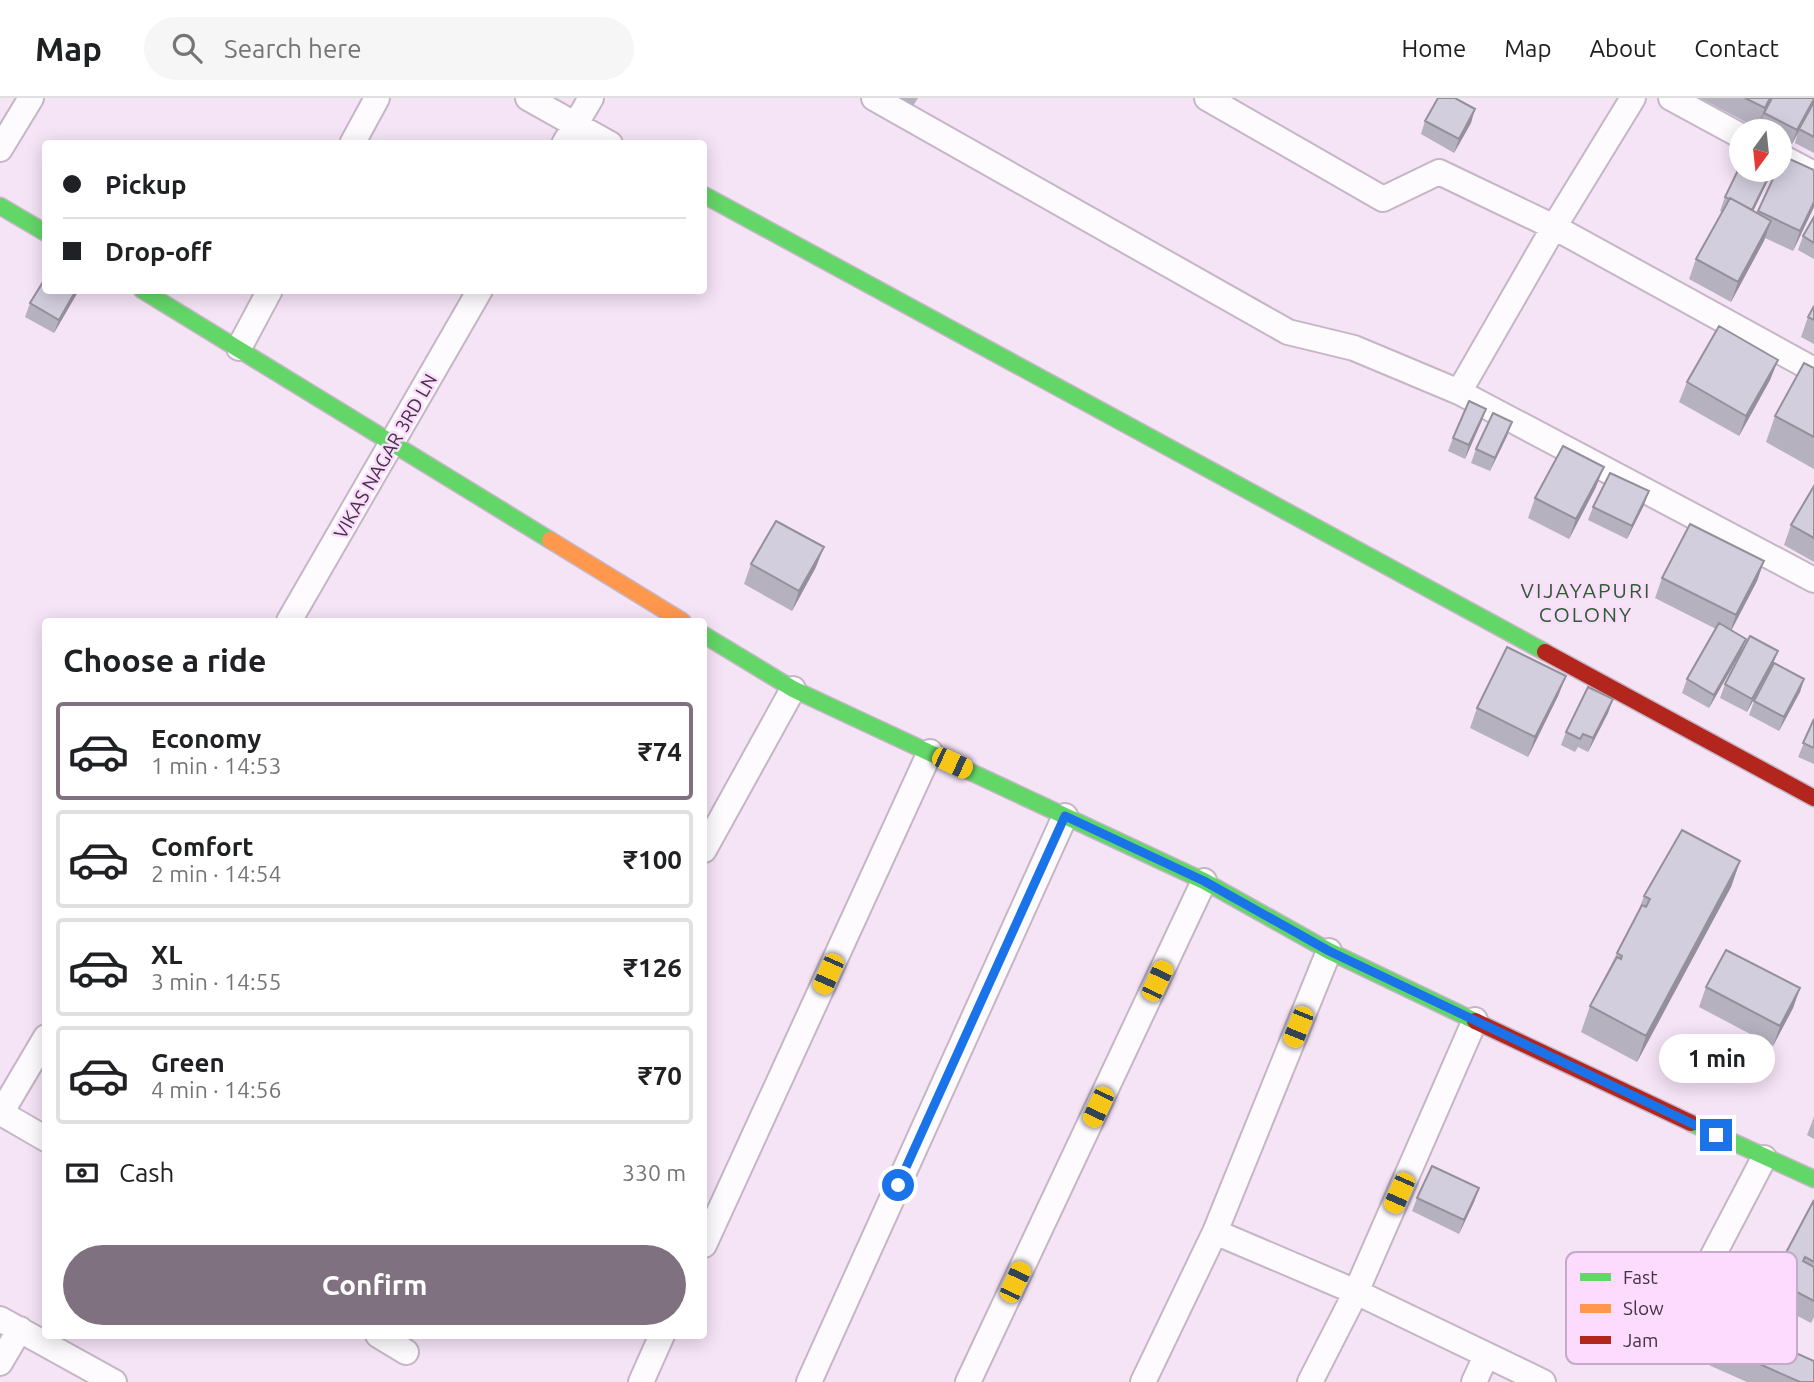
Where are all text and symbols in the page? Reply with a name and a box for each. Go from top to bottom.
search box [144,17,634,80]
icon: search [168,29,206,67]
text: Map [35,30,102,67]
text: Search here [224,34,362,63]
text: Home [1401,35,1466,62]
text: Map [1504,35,1551,62]
text: About [1589,35,1656,62]
text: Contact [1694,35,1779,62]
north arrow [1729,119,1792,182]
map controls [1729,119,1792,182]
text: Pickup [105,170,187,199]
text: Drop-off [105,237,212,266]
street label: VIKAS NAGAR 3RD LN [329,370,441,542]
district label: VIJAYAPURI COLONY [1521,578,1651,626]
text: Choose a ride [63,642,266,678]
icon: car [67,720,130,783]
text: Economy [151,724,261,753]
text: ₹74 [638,737,682,766]
car [929,745,976,781]
text: 1 min · 14:53 [151,753,282,778]
icon: car [67,828,130,891]
text: Comfort [151,832,254,861]
text: ₹100 [623,845,682,874]
text: 2 min · 14:54 [151,861,282,886]
icon: car [67,936,130,999]
text: XL [151,940,182,969]
car [810,951,847,997]
text: ₹126 [623,953,682,982]
car [1139,958,1176,1004]
text: 3 min · 14:55 [151,969,282,994]
car [1281,1004,1316,1050]
callout: 1 min [1658,1034,1774,1082]
icon: car [67,1044,130,1107]
text: 1 min [1688,1046,1746,1071]
text: Green [151,1048,225,1077]
text: ₹70 [638,1061,682,1090]
text: 4 min · 14:56 [151,1077,282,1102]
car [1080,1084,1117,1130]
route end [1700,1119,1732,1151]
icon: cash [63,1154,101,1192]
text: Cash [119,1158,174,1187]
text: 330 m [622,1160,686,1185]
route start [882,1169,914,1201]
car [1381,1170,1418,1216]
button: Confirm [63,1245,686,1325]
legend [1566,1252,1797,1364]
car [997,1259,1034,1305]
text: Fast [1623,1266,1658,1288]
text: Slow [1623,1297,1664,1319]
text: Jam [1623,1329,1659,1351]

